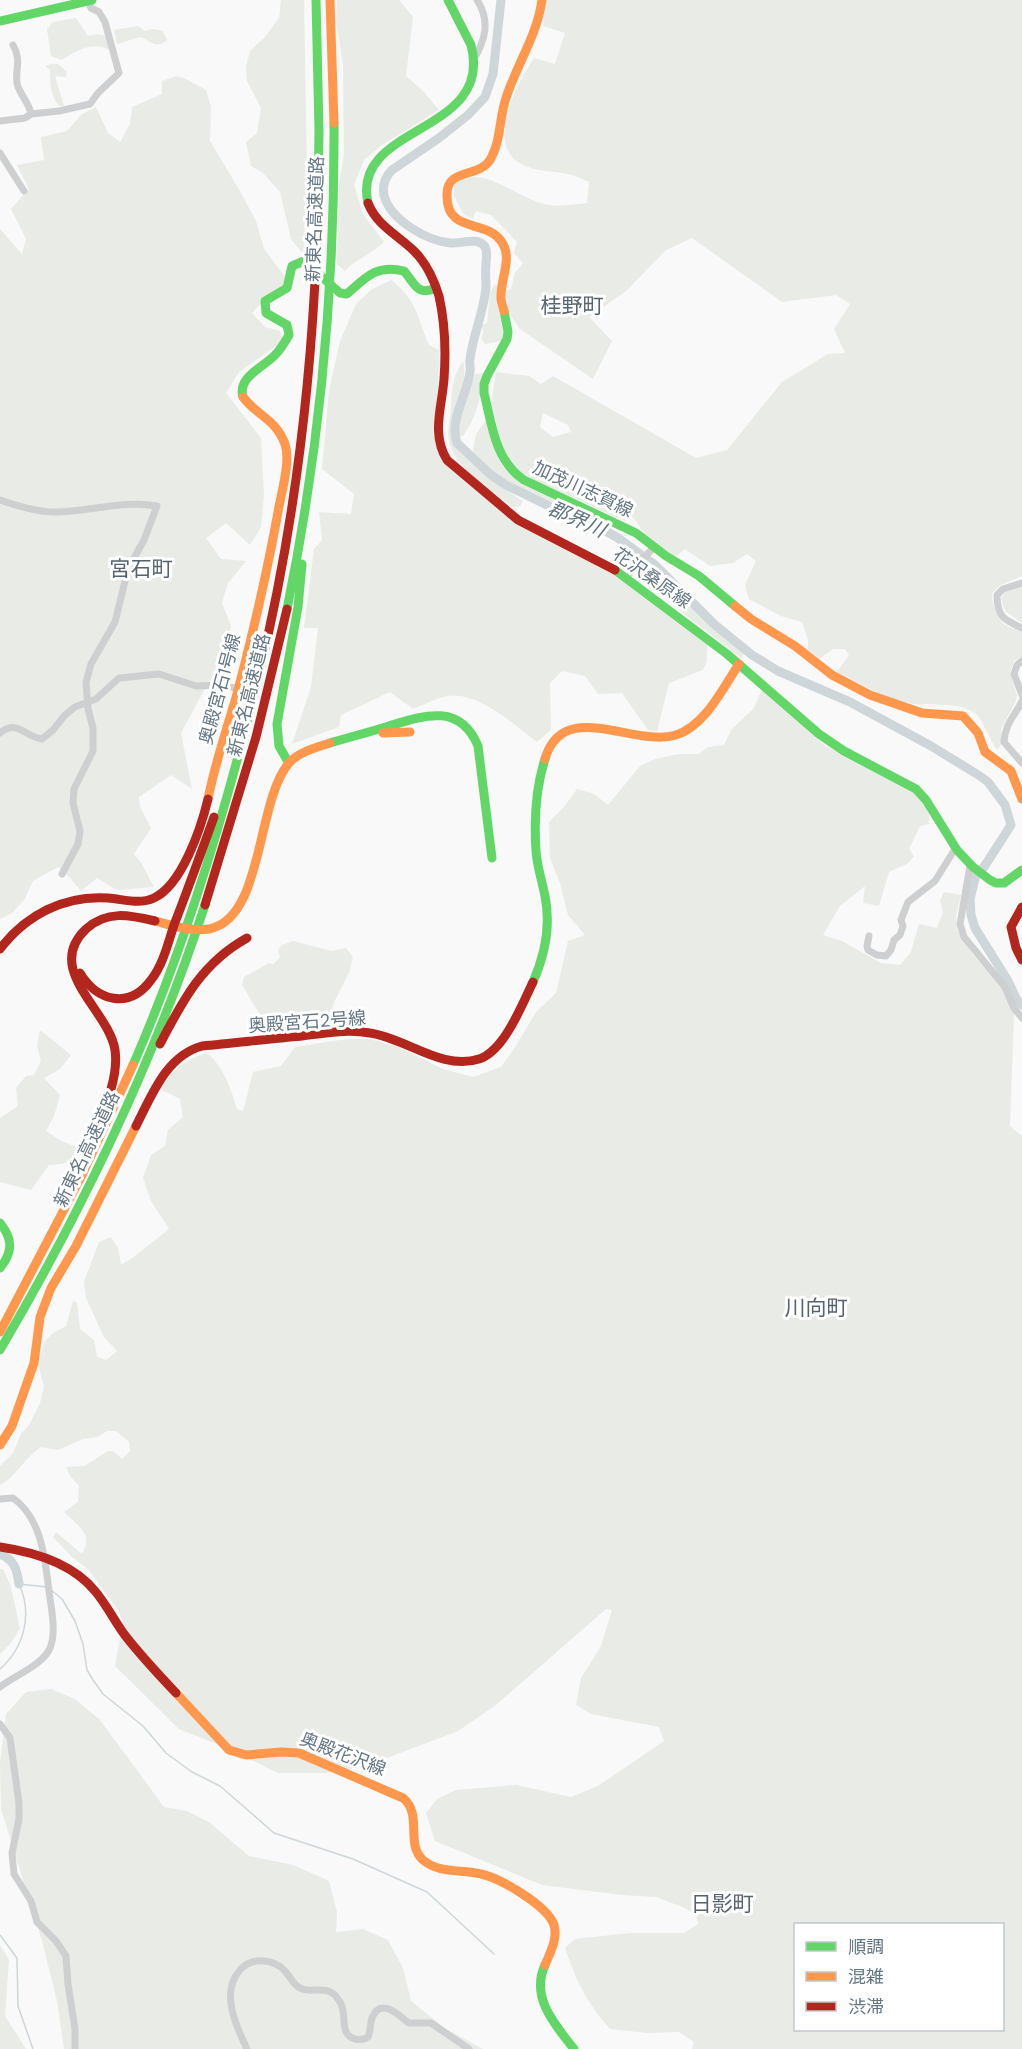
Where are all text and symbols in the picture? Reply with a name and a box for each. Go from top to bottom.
street label: 新東名高速道路 [301,156,329,282]
district label: 桂野町 [541,292,604,320]
street label: 加茂川志賀線 [529,455,637,523]
water label: 郡界川 [544,495,612,544]
street label: 花沢桑原線 [608,542,696,614]
district label: 宮石町 [110,555,173,583]
street label: 奥殿宮石1号線 [194,631,246,747]
street label: 新東名高速道路 [222,631,276,759]
street label: 奥殿宮石2号線 [247,1006,367,1038]
street label: 新東名高速道路 [49,1087,125,1211]
district label: 川向町 [785,1294,848,1322]
street label: 奥殿花沢線 [297,1727,389,1781]
district label: 日影町 [691,1890,754,1918]
legend [794,1923,1004,2031]
text: 順調 [848,1935,884,1959]
text: 混雑 [848,1965,884,1989]
text: 渋滞 [848,1995,884,2019]

